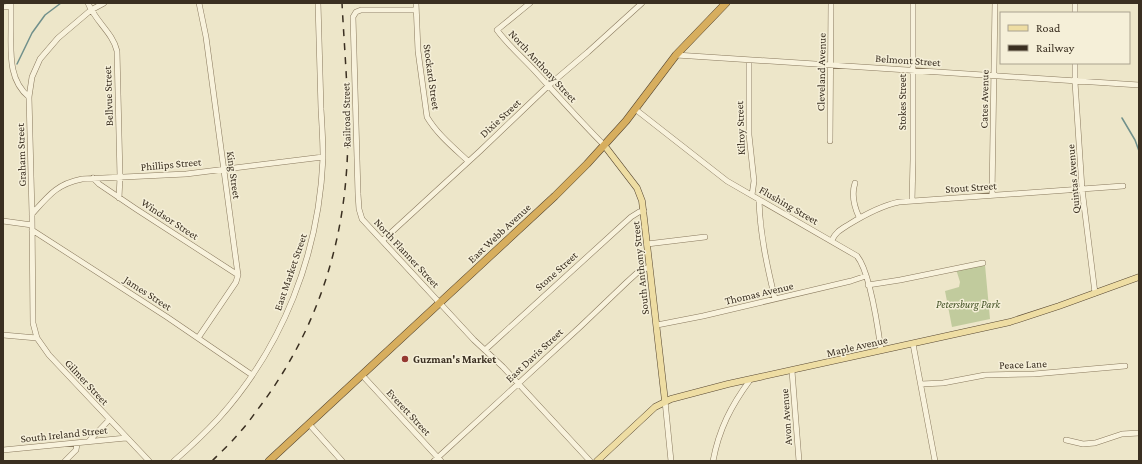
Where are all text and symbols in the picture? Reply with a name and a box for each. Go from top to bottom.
legend [1000,12,1130,64]
text: Road [1036,21,1061,35]
street label: North Anthony Street [506,27,580,105]
street label: Cleveland Avenue [814,33,828,111]
text: Railway [1036,41,1075,55]
street label: Stockard Street [421,43,443,111]
street label: Belmont Street [875,52,941,68]
street label: Bellvue Street [101,65,115,126]
street label: Cates Avenue [977,69,991,128]
street label: Stokes Street [896,73,908,130]
street label: Railroad Street [339,82,353,147]
street label: Dixie Street [477,96,523,140]
street label: Kilroy Street [733,100,748,155]
street label: Graham Street [14,123,28,187]
street label: Quintas Avenue [1064,144,1082,214]
street label: King Street [224,150,243,200]
street label: Phillips Street [140,155,202,174]
street label: Stout Street [945,179,997,195]
street label: Flushing Street [757,183,821,228]
street label: Windsor Street [139,196,201,242]
street label: East Webb Avenue [465,201,533,265]
street label: North Flanner Street [372,216,442,290]
street label: South Anthony Street [629,220,652,315]
street label: East Market Street [271,232,309,312]
street label: Stone Street [532,249,580,293]
street label: James Street [121,273,174,314]
street label: Thomas Avenue [724,279,795,307]
park label: Petersburg Park [936,298,1001,311]
street label: East Davis Street [503,325,565,384]
street label: Maple Avenue [825,333,889,360]
place label: Guzman's Market [413,353,496,365]
marker: Guzman's Market [400,354,410,364]
street label: Gilmer Street [63,357,111,408]
street label: Peace Lane [999,357,1047,371]
street label: Everett Street [384,386,434,438]
street label: Avon Avenue [778,388,794,446]
street label: South Ireland Street [20,423,108,445]

